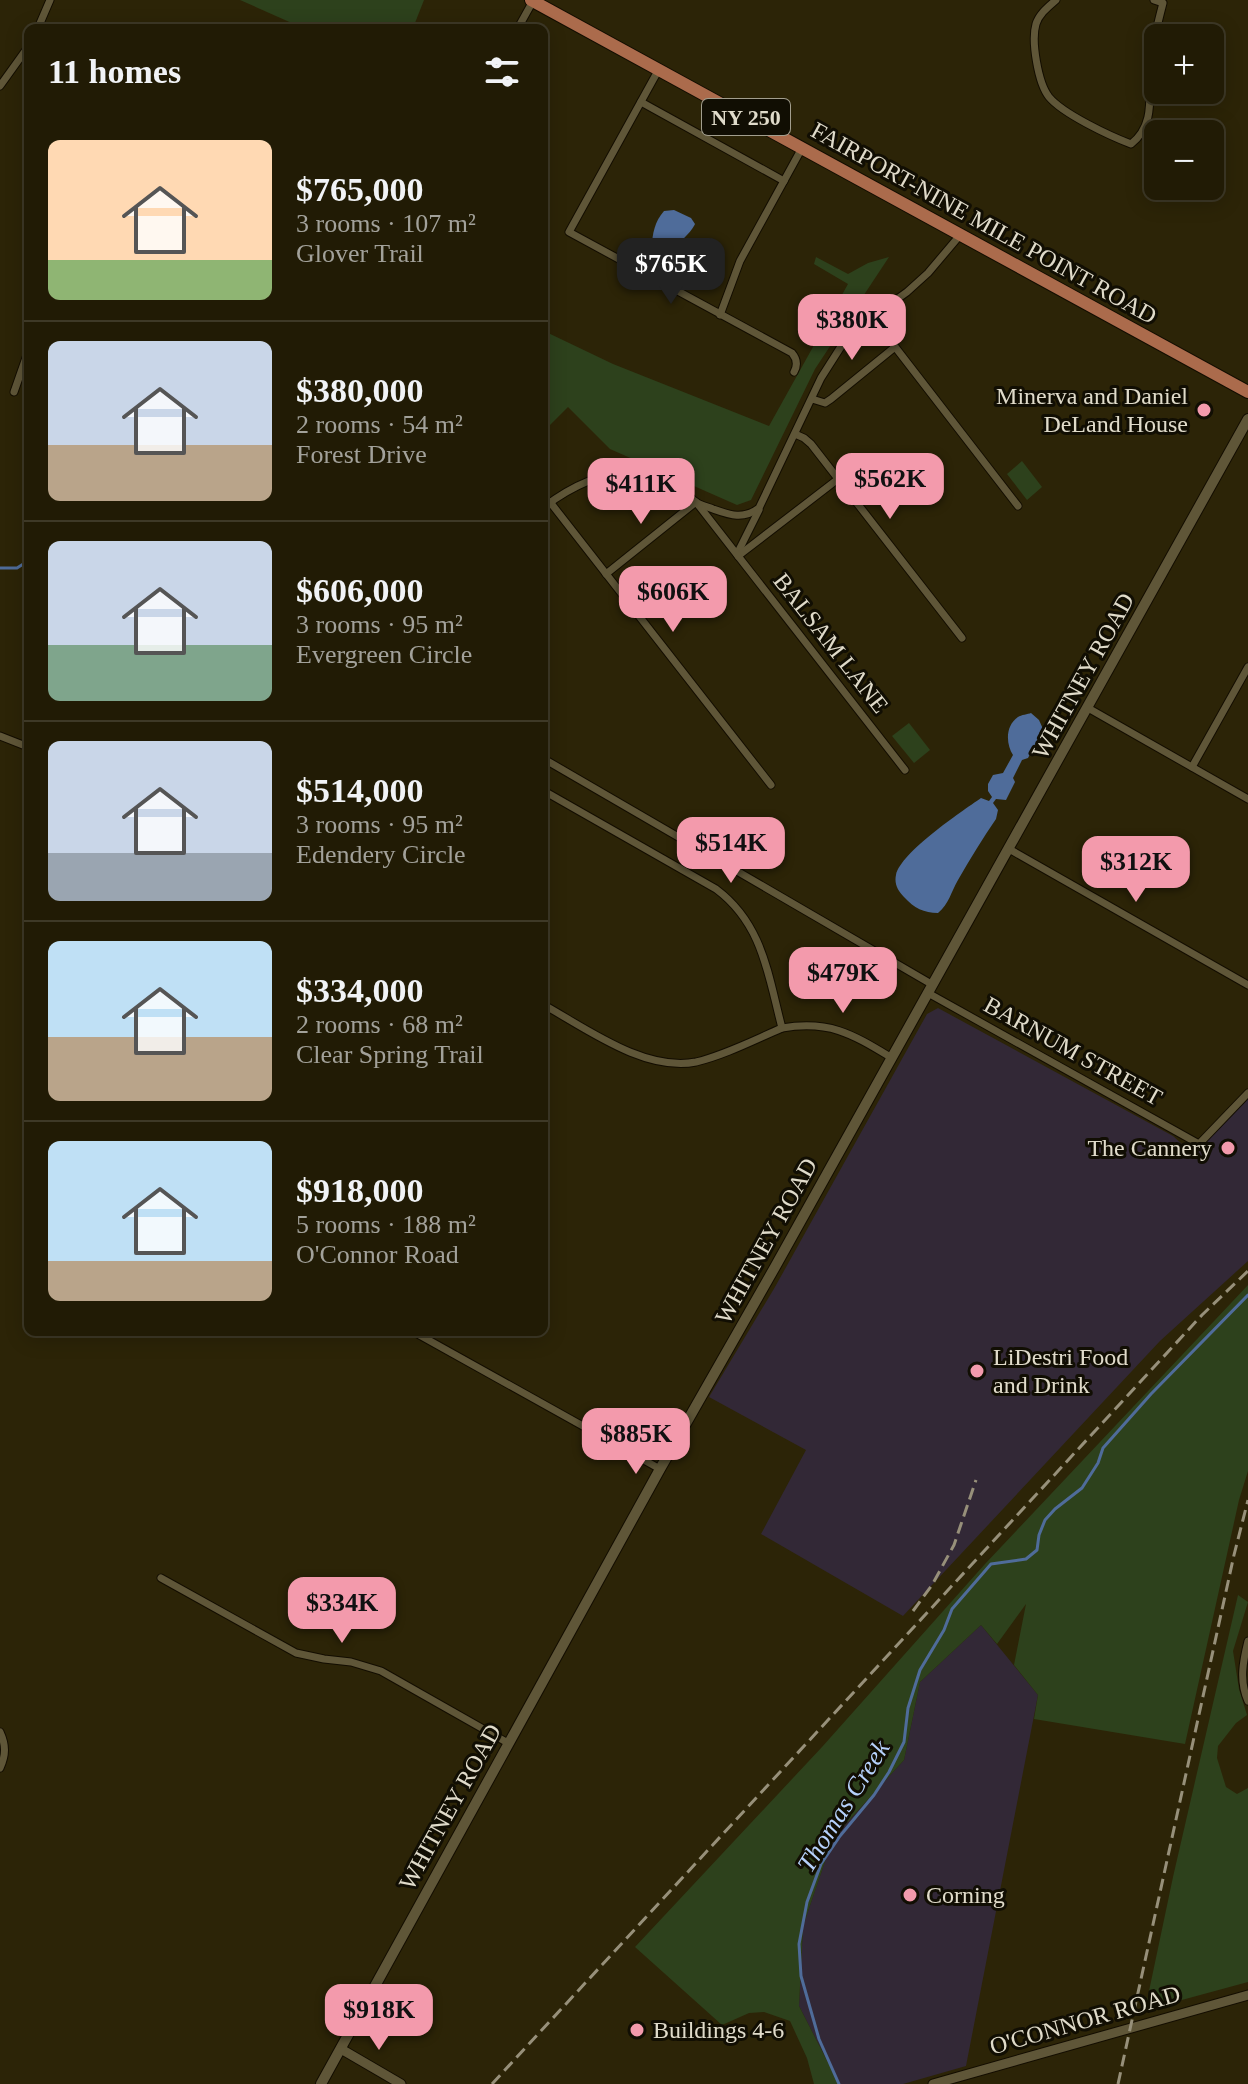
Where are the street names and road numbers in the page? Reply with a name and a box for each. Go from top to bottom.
road number: NY 250 [702,99,790,135]
street label: FAIRPORT-NINE MILE POINT ROAD [807,117,1161,329]
street label: BALSAM LANE [768,568,894,718]
street label: WHITNEY ROAD [1027,589,1139,763]
street label: BARNUM STREET [980,991,1167,1111]
street label: WHITNEY ROAD [710,1154,822,1328]
street label: WHITNEY ROAD [394,1720,506,1894]
street label: O'CONNOR ROAD [987,1980,1183,2060]

